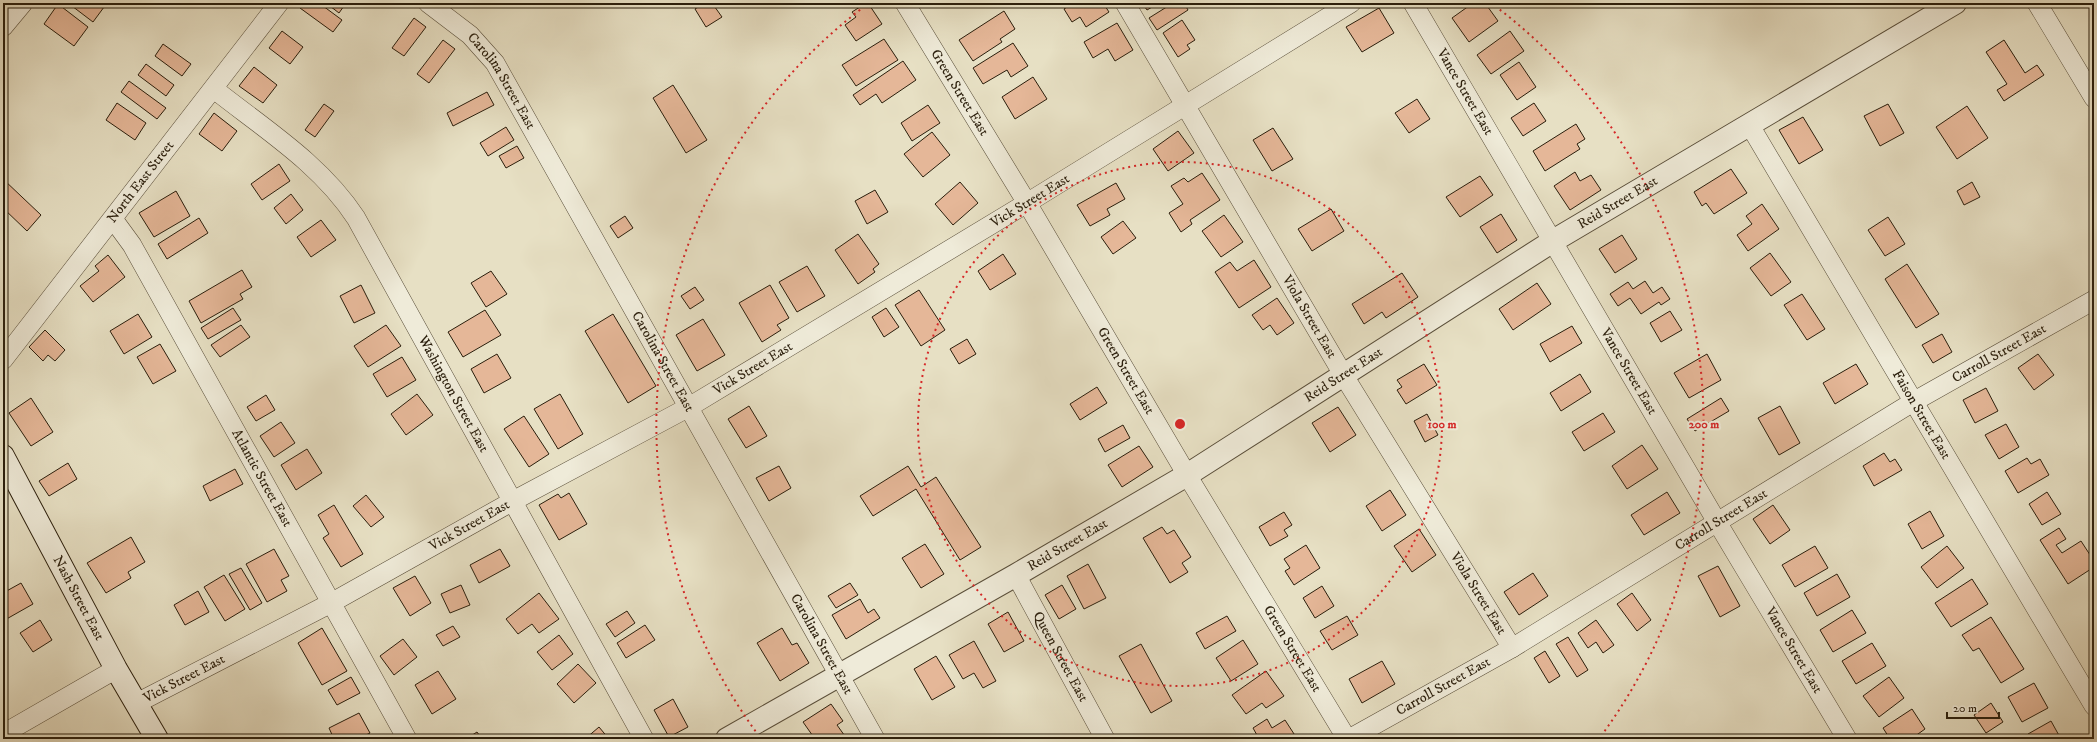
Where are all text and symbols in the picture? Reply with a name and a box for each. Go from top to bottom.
street label: Carolina Street East [463,29,540,133]
street label: Vance Street East [1432,45,1498,139]
street label: Green Street East [926,46,993,140]
street label: North East Street [103,137,178,227]
street label: Vick Street East [986,170,1073,232]
street label: Reid Street East [1574,172,1661,233]
street label: Viola Street East [1277,271,1341,362]
street label: Carolina Street East [627,308,699,416]
street label: Carroll Street East [1949,320,2050,387]
street label: Green Street East [1093,324,1159,418]
street label: Vance Street East [1596,324,1661,418]
street label: Washington Street East [413,332,493,456]
street label: Vick Street East [709,337,796,400]
street label: Reid Street East [1301,343,1387,407]
street label: Faison Street East [1888,367,1955,463]
centre of rings [1173,417,1187,431]
text: 100 m [1428,417,1456,432]
text: 200 m [1689,417,1719,432]
street label: Atlantic Street East [227,426,296,531]
street label: Carroll Street East [1672,484,1771,555]
street label: Vick Street East [425,495,513,556]
street label: Reid Street East [1024,514,1111,575]
street label: Viola Street East [1445,548,1511,638]
street label: Nash Street East [49,553,109,644]
street label: Carolina Street East [786,591,857,698]
street label: Green Street East [1259,602,1326,696]
street label: Vance Street East [1761,603,1827,697]
street label: Queen Street East [1029,608,1092,706]
street label: Vick Street East [139,650,228,708]
street label: Carroll Street East [1393,653,1494,720]
scale bar [1947,694,1999,720]
text: 20 m [1953,701,1977,716]

